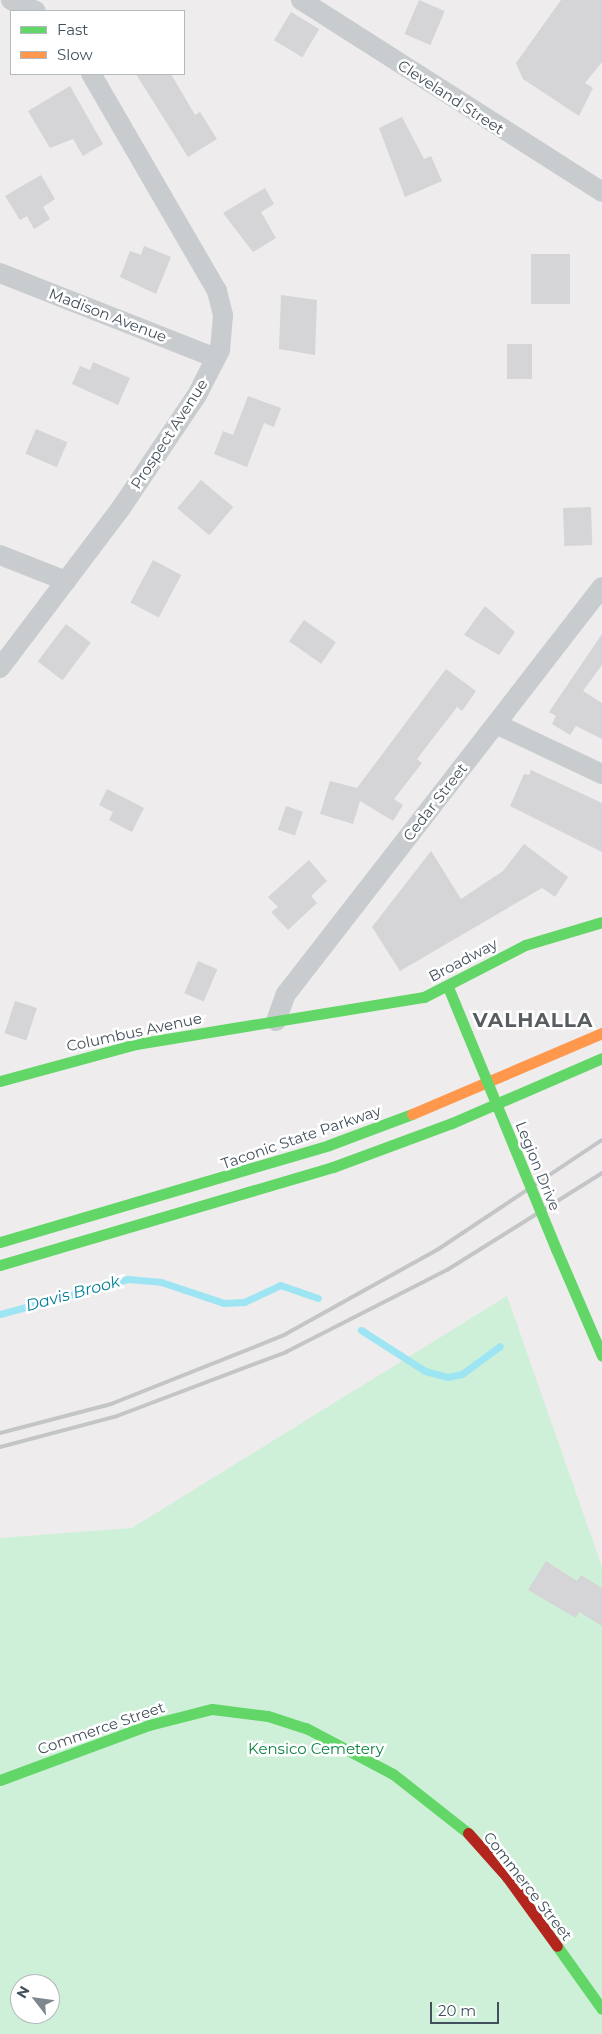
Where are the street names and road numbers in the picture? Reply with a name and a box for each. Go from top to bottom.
street label: Cleveland Street [395,56,507,138]
street label: Madison Avenue [47,284,169,346]
street label: Prospect Avenue [127,376,211,492]
street label: Cedar Street [399,760,471,844]
street label: Broadway [426,934,500,986]
street label: Columbus Avenue [65,1009,203,1055]
street label: Taconic State Parkway [219,1101,383,1173]
street label: Legion Drive [512,1119,564,1213]
street label: Commerce Street [35,1698,167,1758]
street label: Commerce Street [480,1828,576,1944]

